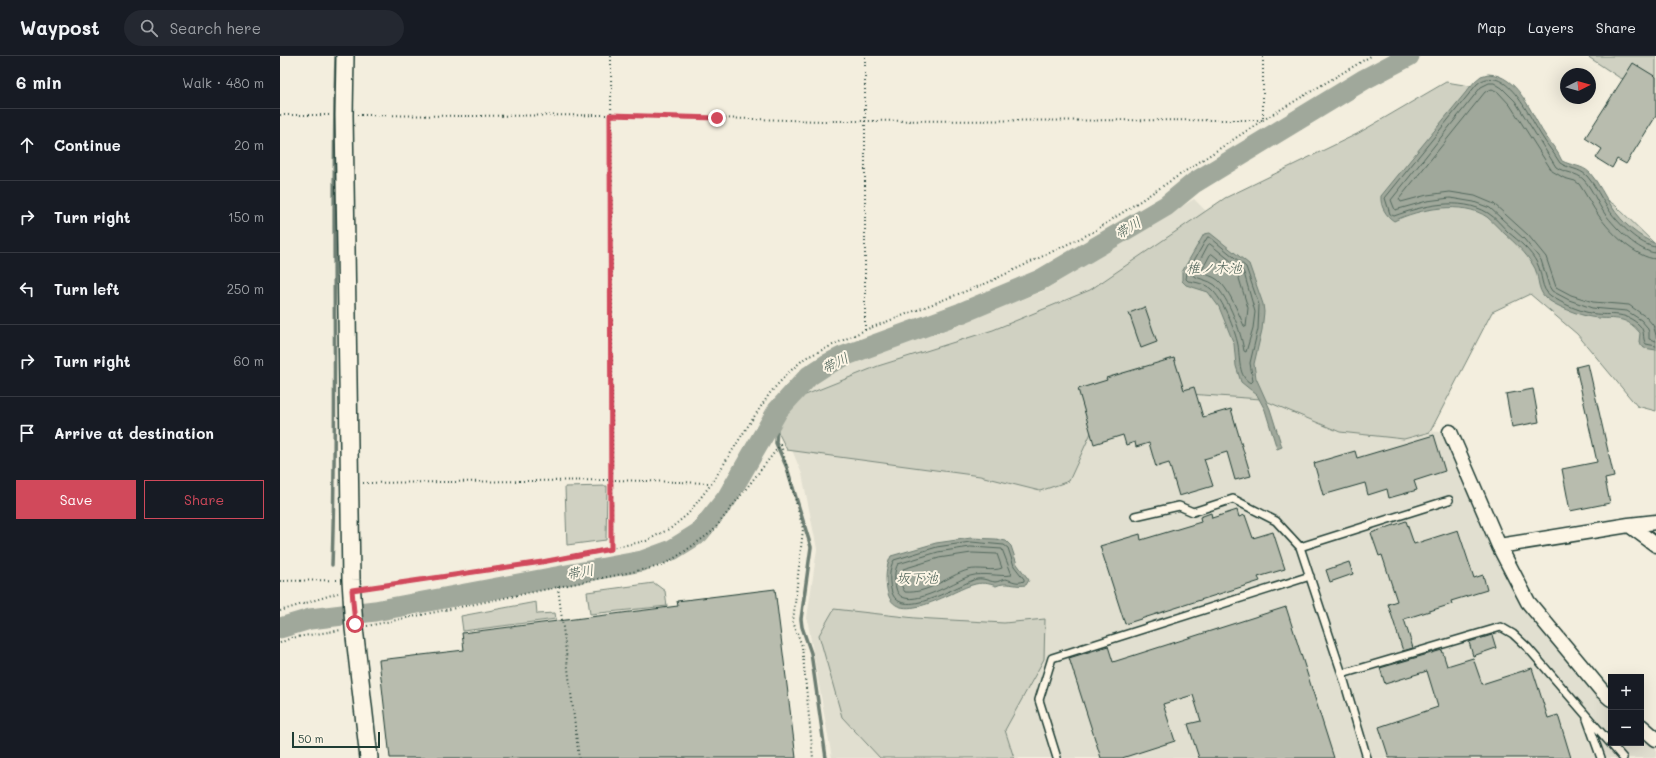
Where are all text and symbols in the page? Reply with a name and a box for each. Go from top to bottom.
search box [124,10,404,46]
text: Waypost [20,15,100,40]
icon: search [138,17,160,39]
text: Search here [170,18,261,38]
text: Map [1477,18,1506,37]
text: Layers [1528,18,1574,37]
text: Share [1596,18,1636,37]
north arrow [1560,68,1596,104]
text: 6 min [16,71,61,93]
text: Walk · 480 m [182,74,264,91]
route end [708,109,726,127]
icon: ahead [16,134,38,156]
text: Continue [54,135,121,155]
text: 20 m [234,136,264,153]
icon: right [16,206,38,228]
text: Turn right [54,207,131,227]
text: 150 m [228,208,264,225]
water label: 帯川 [1111,212,1145,243]
water label: 椎ノ木池 [1186,258,1243,277]
icon: left [16,278,38,300]
text: Turn left [54,279,119,299]
text: 250 m [227,280,264,297]
water label: 帯川 [818,348,852,377]
icon: right [16,350,38,372]
text: Turn right [54,351,131,371]
text: 60 m [234,352,264,369]
icon: arrive [16,422,38,444]
text: Arrive at destination [54,423,214,443]
button: Save [16,480,136,519]
button: Share [144,480,264,519]
water label: 帯川 [564,560,595,584]
water label: 坂下池 [896,568,939,587]
route start [346,615,364,633]
map controls [1608,674,1644,746]
button: + [1608,674,1644,710]
button: − [1608,710,1644,746]
scale bar [292,730,380,749]
text: 50 m [298,731,324,746]

